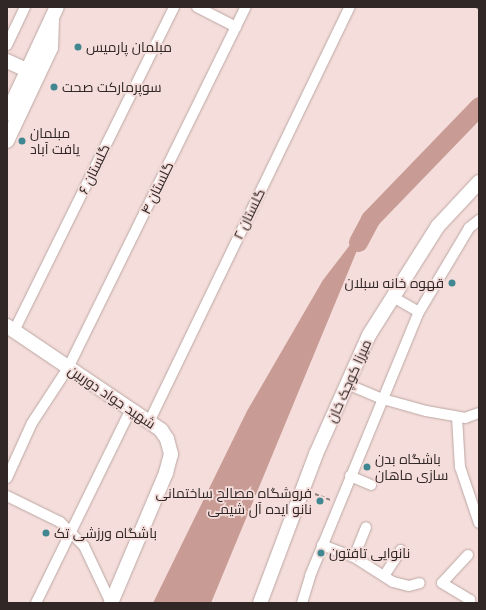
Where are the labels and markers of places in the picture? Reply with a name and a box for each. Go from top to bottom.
place label: مبلمان پارمیس [86,39,172,55]
marker: مبلمان پارمیس [73,42,83,52]
place label: سوپرمارکت صحت [62,79,162,95]
marker: سوپرمارکت صحت [49,82,59,92]
place label: مبلمان یافت آباد [30,125,80,158]
marker: مبلمان یافت آباد [17,136,27,146]
place label: قهوه خانه سبلان [345,275,444,291]
marker: قهوه خانه سبلان [447,278,457,288]
place label: باشگاه بدن سازی ماهان [375,451,448,484]
marker: باشگاه بدن سازی ماهان [362,462,372,472]
place label: فروشگاه مصالح ساختمانی نانو ایده آل شیمی [156,485,312,518]
marker: فروشگاه مصالح ساختمانی نانو ایده آل شیمی [315,496,325,506]
place label: باشگاه ورزشی تک [54,525,157,541]
marker: باشگاه ورزشی تک [41,528,51,538]
place label: نانوایی تافتون [329,545,410,561]
marker: نانوایی تافتون [316,548,326,558]

